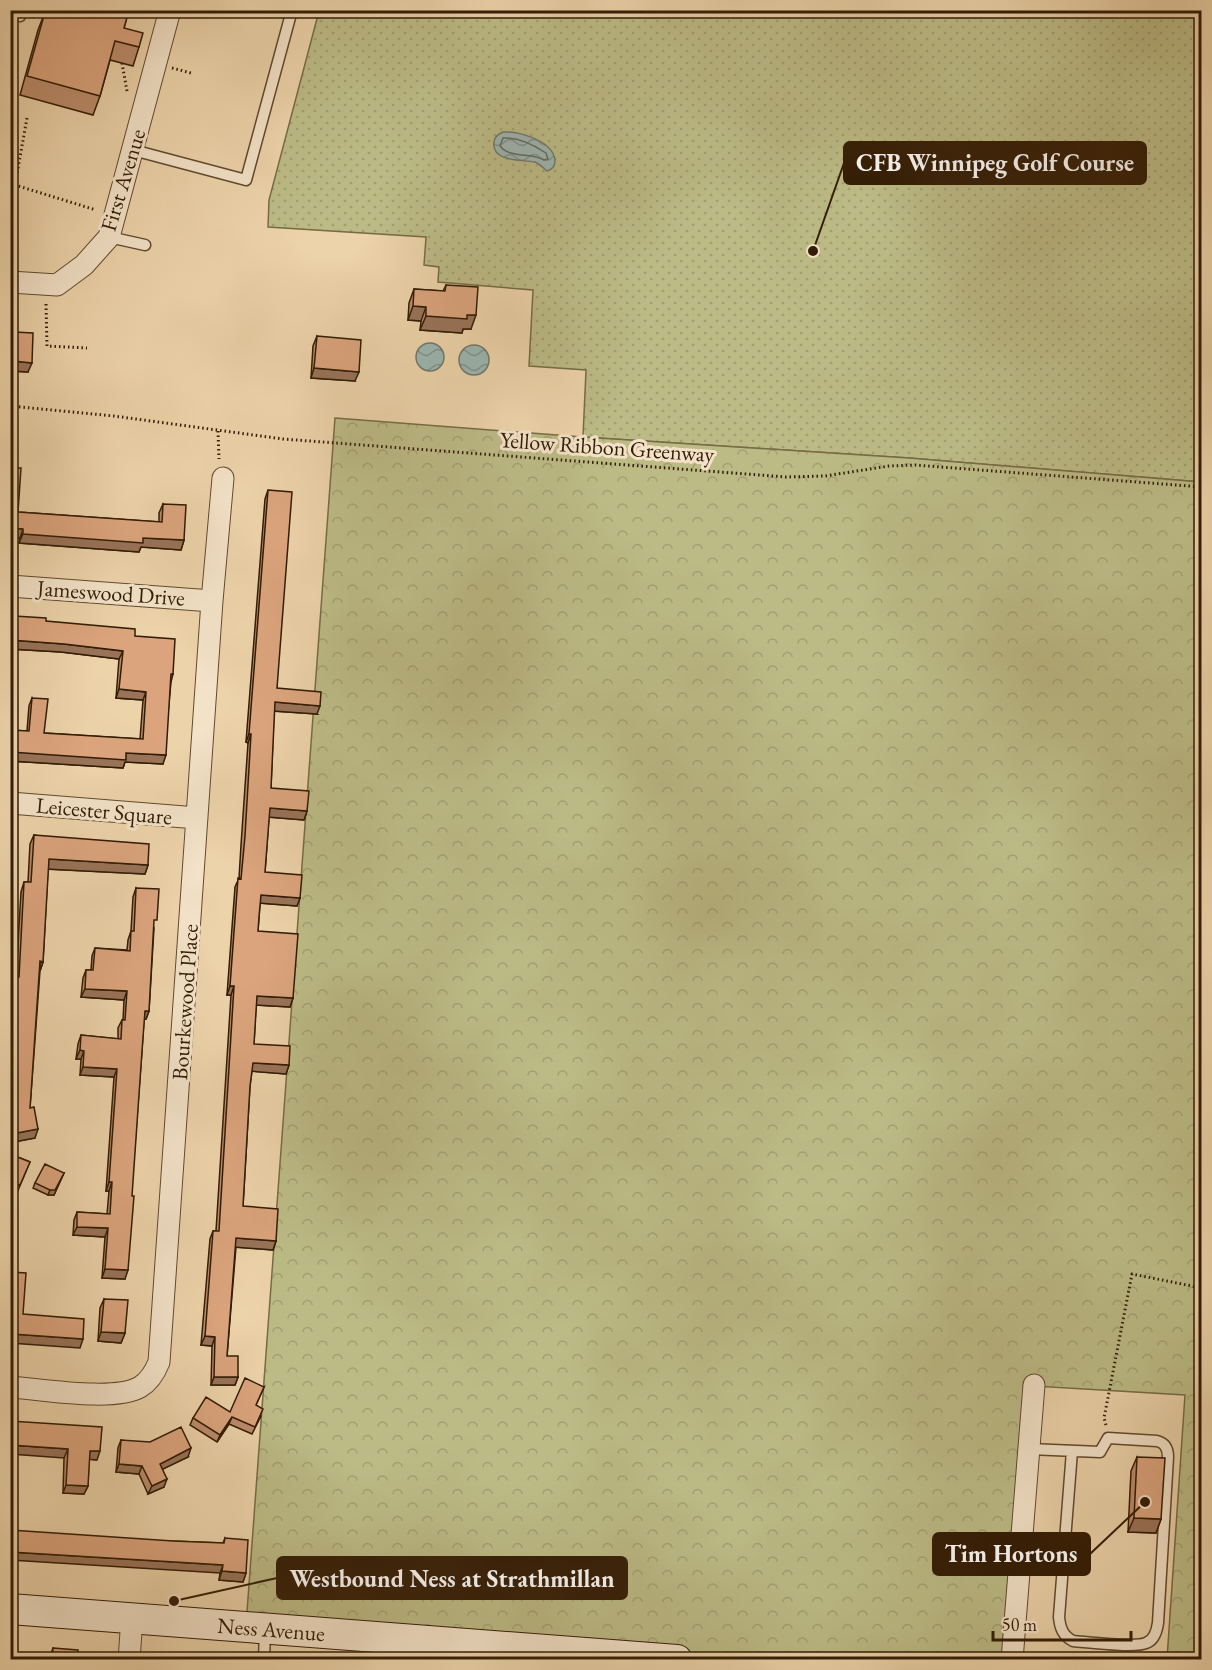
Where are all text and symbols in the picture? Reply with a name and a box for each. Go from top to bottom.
street label: First Avenue [94,125,152,235]
callout: CFB Winnipeg Golf Course [844,142,1146,184]
text: CFB Winnipeg Golf Course [856,147,1134,179]
street label: Yellow Ribbon Greenway [499,425,715,469]
street label: Jameswood Drive [34,573,186,613]
street label: Leicester Square [35,791,174,831]
street label: Bourkewood Place [165,922,205,1081]
callout: Tim Hortons [933,1533,1090,1575]
text: Tim Hortons [945,1538,1077,1569]
callout: Westbound Ness at Strathmillan [277,1557,627,1599]
text: Westbound Ness at Strathmillan [289,1563,615,1594]
scale bar [993,1604,1131,1642]
street label: Ness Avenue [216,1610,327,1648]
text: 50 m [1002,1613,1037,1636]

